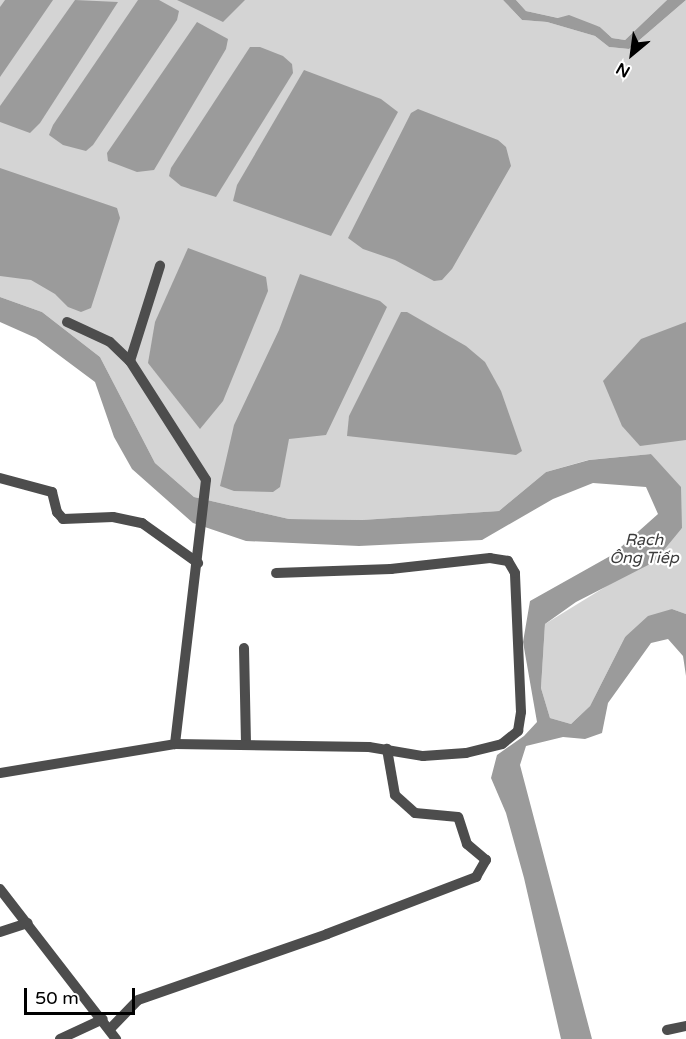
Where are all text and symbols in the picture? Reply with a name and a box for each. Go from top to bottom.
north arrow [602,24,662,84]
text: N [613,58,634,82]
water label: Rạch Ông Tiếp [609,530,679,568]
scale bar [27,976,138,1014]
text: 50 m [35,987,79,1009]

